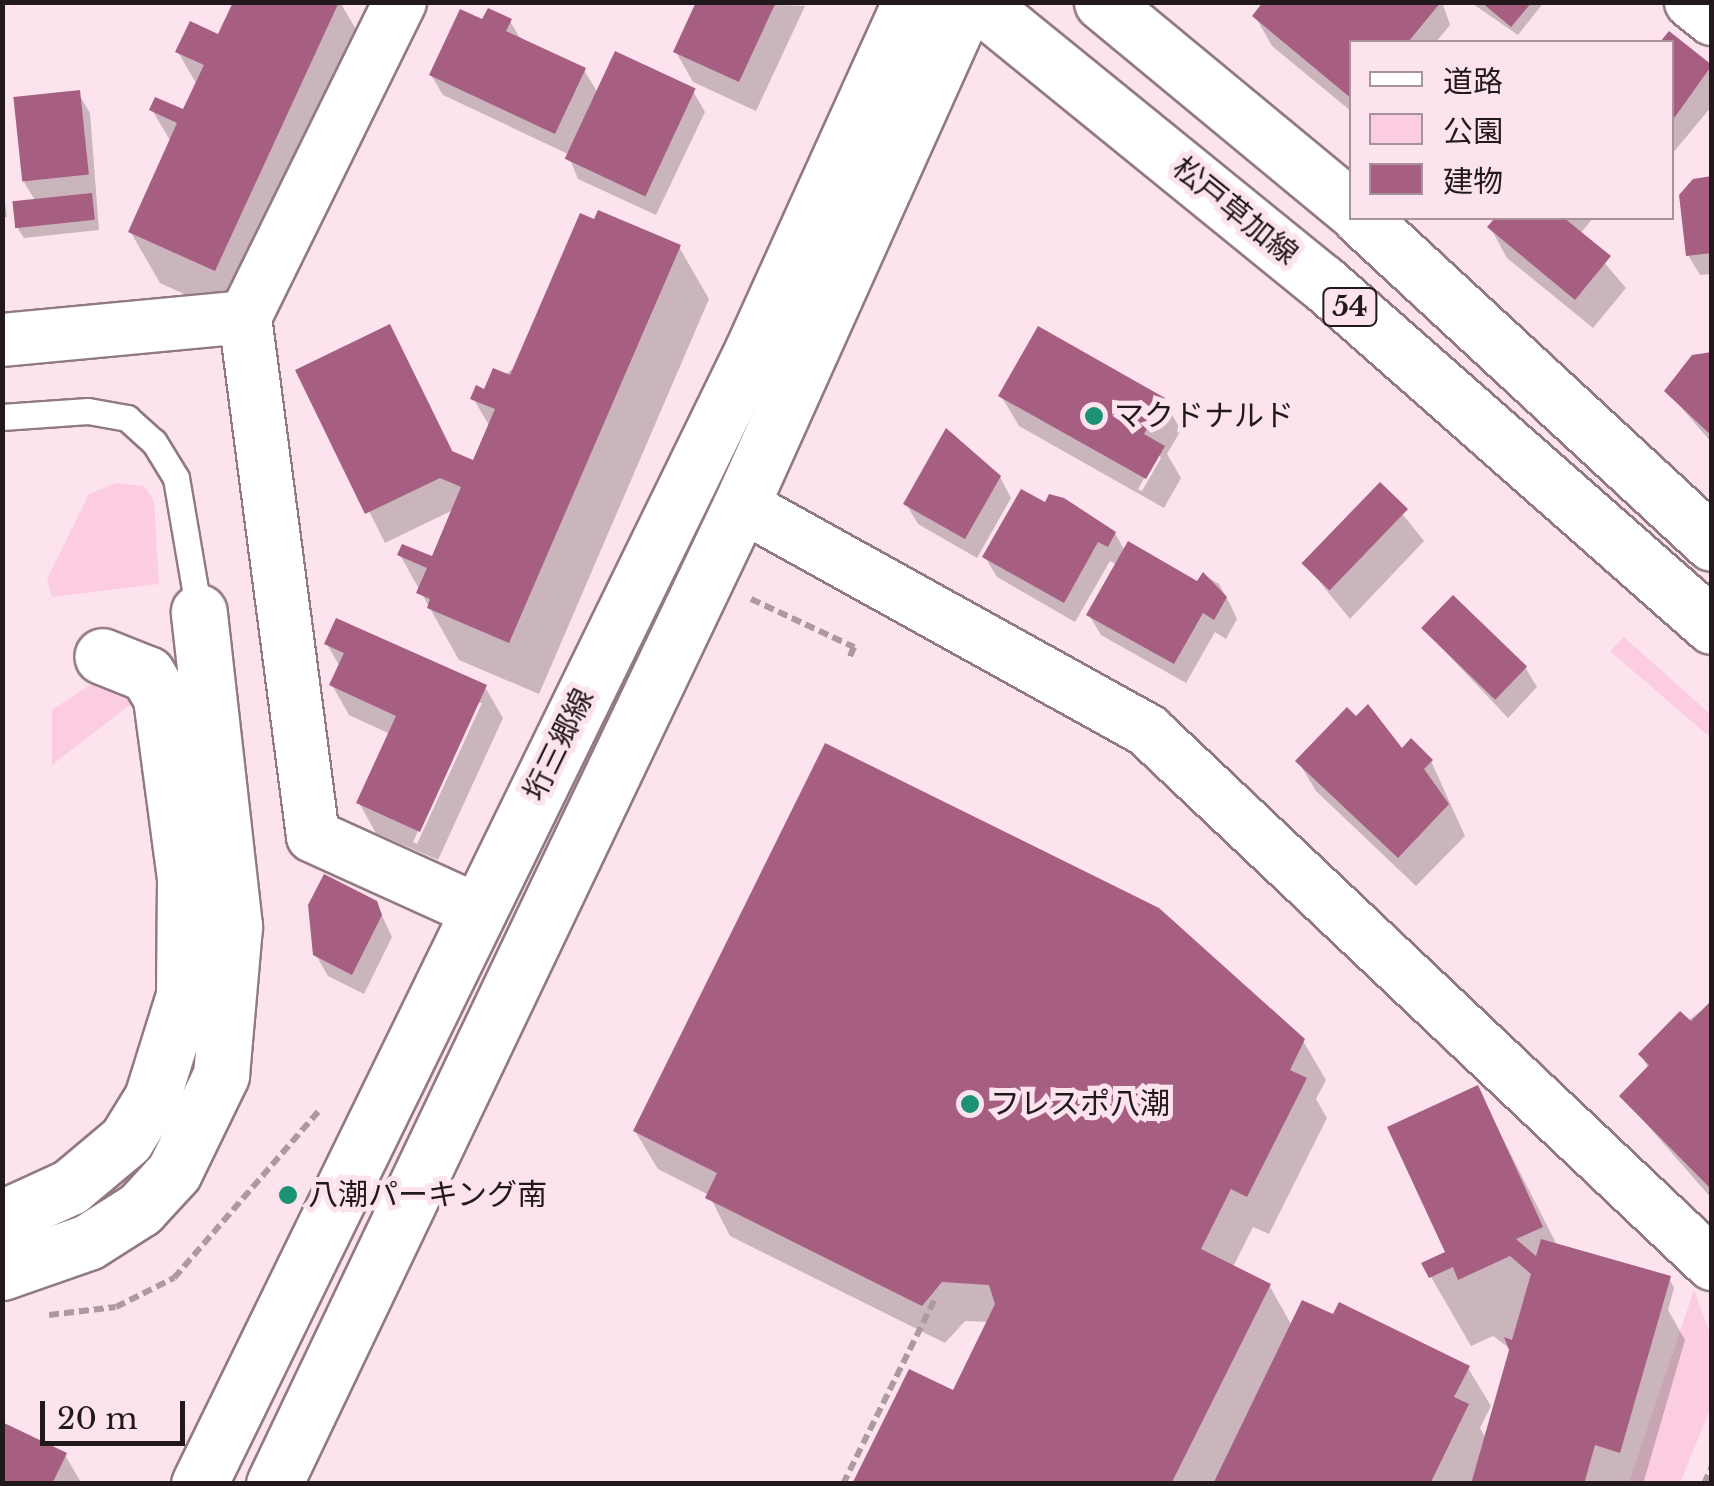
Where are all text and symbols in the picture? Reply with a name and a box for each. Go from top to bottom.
legend [1349,40,1674,220]
text: 道路 [1443,63,1503,100]
text: 公園 [1443,113,1503,150]
street label: 松戸草加線 [1165,150,1305,272]
text: 建物 [1443,163,1503,200]
road number: 54 [1320,284,1380,330]
place label: マクドナルド [1114,398,1294,434]
marker: マクドナルド [1083,405,1105,427]
street label: 垳三郷線 [517,683,601,807]
place label: フレスポ八潮 [990,1086,1170,1122]
marker: フレスポ八潮 [959,1093,981,1115]
place label: 八潮パーキング南 [308,1177,548,1213]
marker: 八潮パーキング南 [277,1184,299,1206]
scale bar [45,1381,190,1443]
text: 20 m [57,1400,138,1437]

